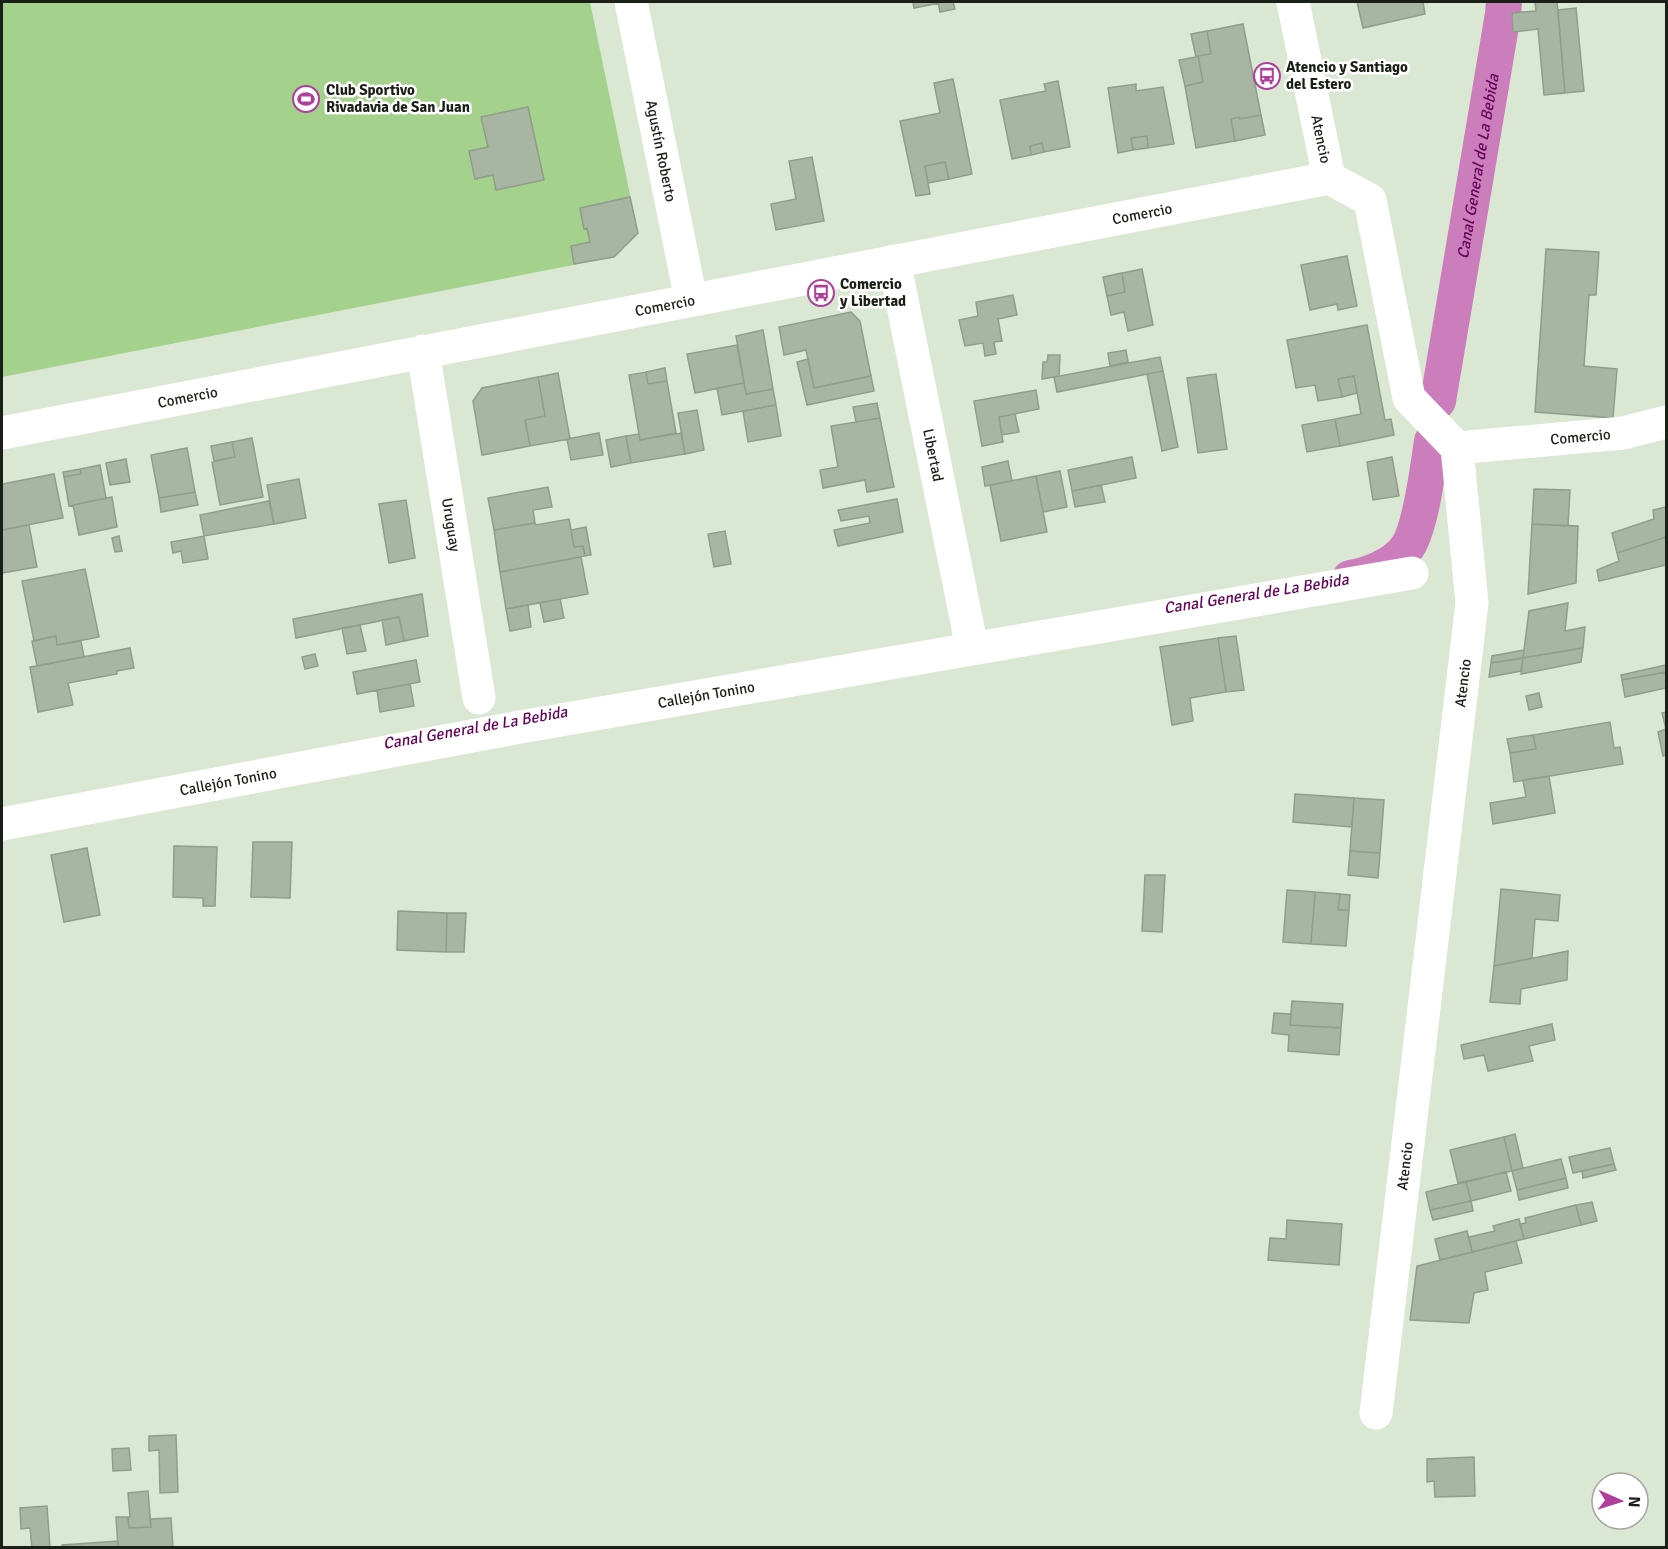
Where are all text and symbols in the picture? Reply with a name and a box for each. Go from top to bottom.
place label: Atencio y Santiago del Estero [1286,58,1408,93]
bus stop icon: Atencio y Santiago del Estero [1252,61,1282,91]
water label: Canal General de La Bebida [1453,72,1504,260]
place label: Club Sportivo Rivadavia de San Juan [326,81,470,116]
sports icon: Club Sportivo Rivadavia de San Juan [291,84,321,114]
street label: Agustín Roberto [642,98,680,204]
street label: Atencio [1307,113,1335,165]
street label: Comercio [1111,199,1174,228]
place label: Comercio y Libertad [839,275,906,310]
bus stop icon: Comercio y Libertad [806,278,836,308]
street label: Comercio [633,291,697,320]
street label: Comercio [156,383,219,412]
street label: Comercio [1549,425,1612,449]
street label: Libertad [919,427,947,483]
street label: Uruguay [438,496,464,553]
water label: Canal General de La Bebida [1162,569,1351,618]
street label: Atencio [1451,657,1475,708]
street label: Callejón Tonino [656,678,756,712]
water label: Canal General de La Bebida [381,702,570,754]
street label: Callejón Tonino [178,764,278,800]
street label: Atencio [1393,1140,1417,1191]
north arrow [1590,1471,1650,1531]
text: N [1624,1496,1644,1508]

